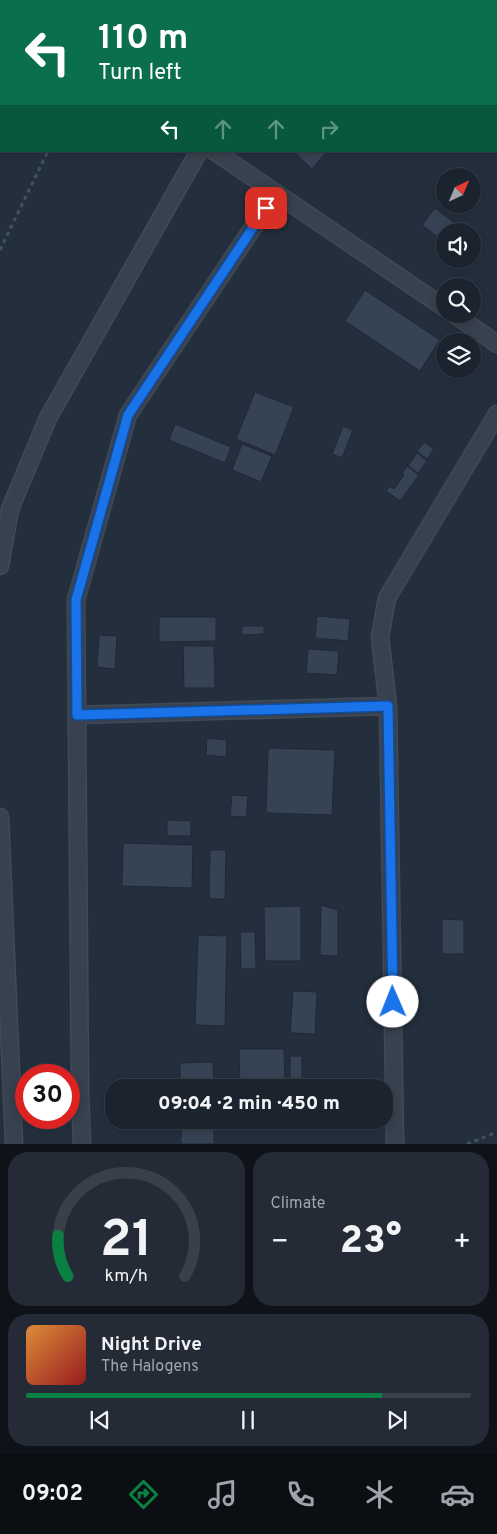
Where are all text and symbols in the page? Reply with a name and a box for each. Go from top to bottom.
text: 110 m [98,17,188,61]
icon: left [15,20,80,85]
text: Turn left [98,60,181,87]
icon: left [156,115,184,143]
icon: ahead [209,115,237,143]
icon: ahead [262,115,290,143]
icon: right [315,115,343,143]
north arrow [436,168,481,212]
map controls [436,168,481,378]
pin [245,187,287,229]
icon: arrive [252,194,280,222]
button: sound [436,223,481,268]
button: search [436,278,481,323]
button: layers [436,333,481,378]
position arrow [366,975,418,1027]
speed limit sign: 30 [15,1064,80,1129]
text: 09:04 · 2 min · 450 m [158,1092,340,1116]
text: Climate [271,1194,325,1214]
text: 21 [100,1209,153,1275]
text: 23° [340,1218,402,1267]
text: − [271,1225,289,1261]
text: + [453,1225,471,1261]
text: km/h [105,1265,148,1288]
text: Night Drive [101,1333,202,1357]
text: The Halogens [101,1357,199,1377]
icon: previous [86,1406,114,1434]
icon: pause [234,1406,262,1434]
icon: next [383,1406,411,1434]
icon: directions [126,1477,161,1512]
icon: music [205,1477,240,1512]
icon: phone [283,1477,318,1512]
icon: climate [362,1477,397,1512]
icon: car [440,1477,475,1512]
text: 09:02 [22,1481,83,1508]

